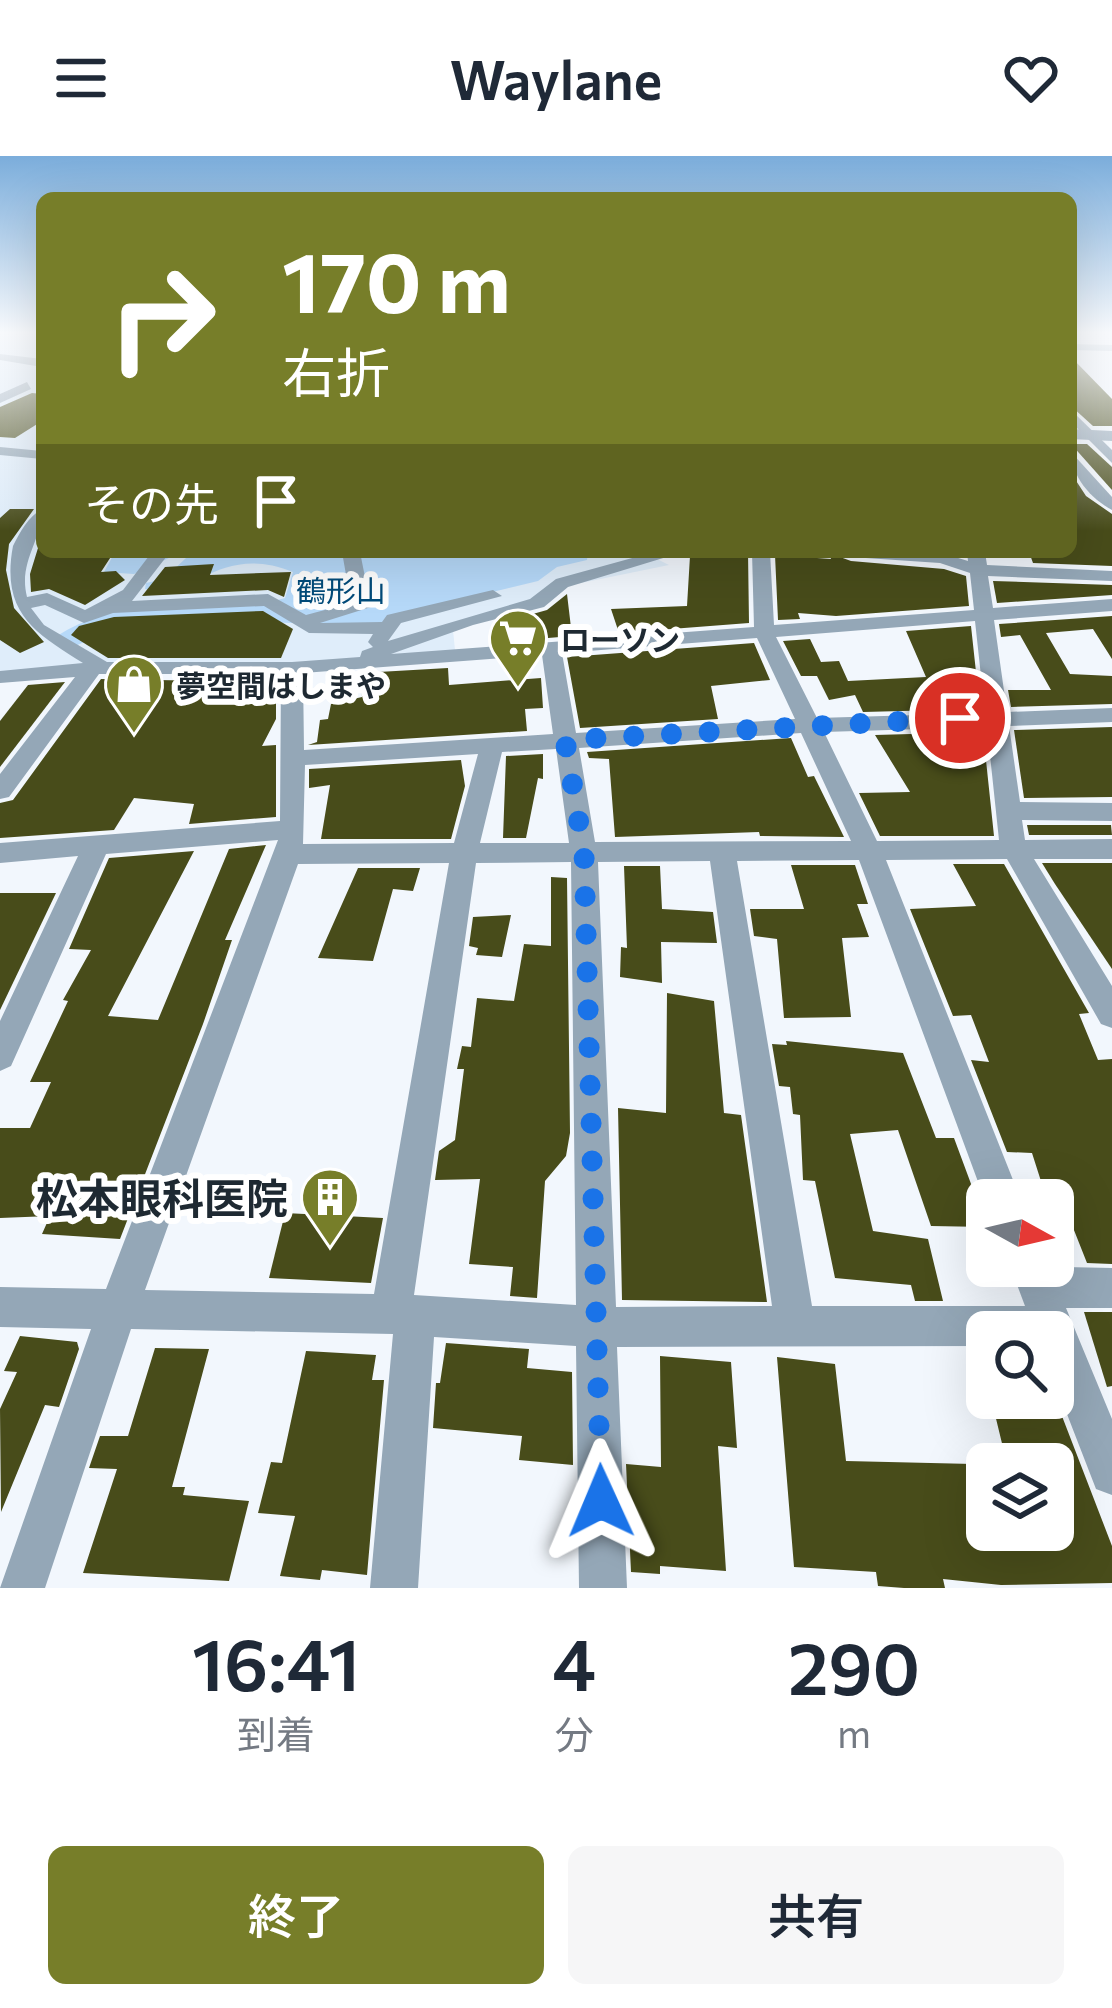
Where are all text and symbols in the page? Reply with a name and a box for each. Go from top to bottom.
icon: menu [48,45,114,111]
text: Waylane [450,45,662,111]
icon: heart [998,45,1064,111]
text: 170 m [282,228,511,330]
icon: right [84,240,240,396]
text: 右折 [282,338,390,404]
icon: arrive [243,468,309,534]
text: その先 [84,475,219,530]
park label: 鶴形山 [296,571,386,608]
supermarket icon: ローソン [487,607,549,689]
place label: ローソン [560,620,680,657]
shop icon: 夢空間はしまや [103,653,165,735]
place label: 夢空間はしまや [176,666,386,703]
pin [909,667,1011,769]
icon: arrive [927,685,993,751]
building icon: 松本眼科医院 [299,1166,361,1248]
place label: 松本眼科医院 [36,1171,288,1223]
north arrow [966,1179,1074,1287]
map controls [966,1179,1074,1551]
button: search [966,1311,1074,1419]
position arrow [538,1438,664,1564]
button: layers [966,1443,1074,1551]
text: 16:41 [192,1618,360,1706]
text: 4 [552,1618,596,1706]
text: 290 [788,1622,920,1710]
text: m [837,1708,871,1756]
text: 到着 [237,1709,315,1757]
text: 分 [555,1709,594,1757]
button: 終了 [48,1846,544,1984]
button: 共有 [568,1846,1064,1984]

